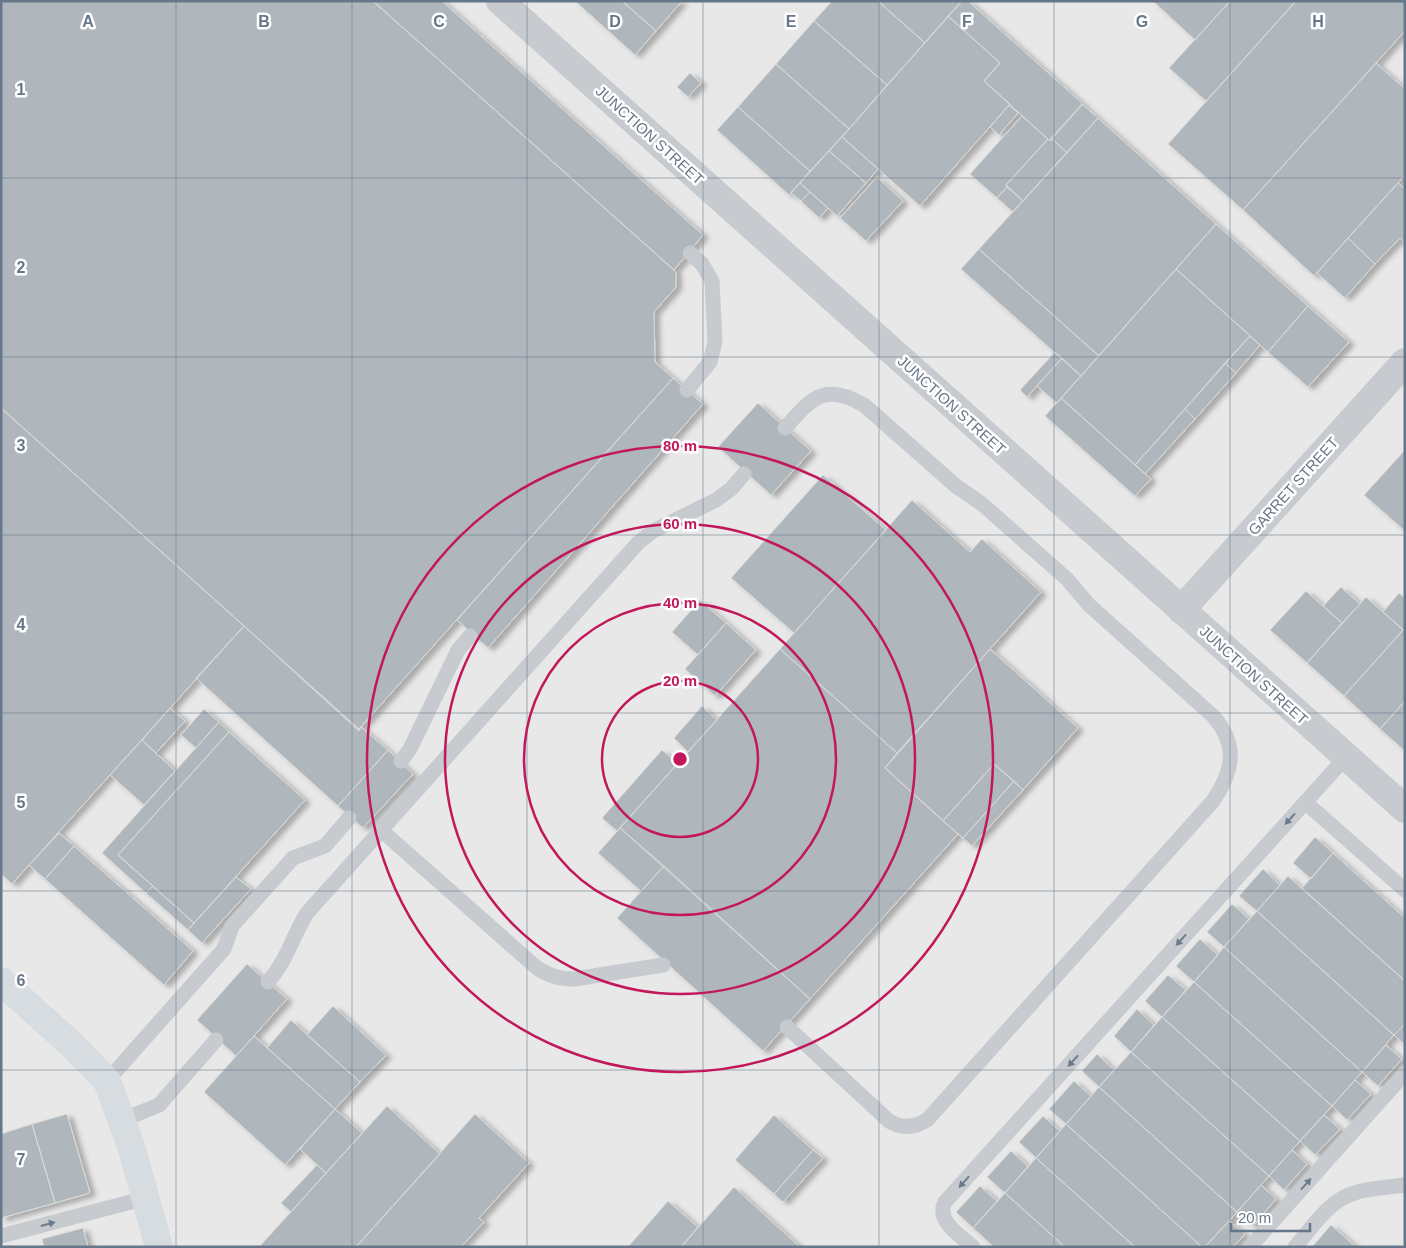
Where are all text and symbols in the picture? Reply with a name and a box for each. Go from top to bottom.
text: A [82,13,94,30]
text: B [258,13,270,30]
text: C [433,13,445,30]
text: D [609,13,621,30]
text: E [786,13,797,30]
text: F [962,13,972,30]
text: G [1136,13,1148,30]
text: H [1312,13,1324,30]
text: 1 [17,81,26,98]
street label: JUNCTION STREET [593,82,707,188]
text: 2 [17,259,26,276]
street label: JUNCTION STREET [895,352,1009,458]
street label: GARRET STREET [1245,434,1341,538]
text: 3 [17,437,26,454]
text: 80 m [663,437,697,454]
text: 60 m [663,515,697,532]
text: 40 m [663,594,697,611]
text: 4 [17,616,26,633]
street label: JUNCTION STREET [1197,622,1311,728]
text: 20 m [663,672,697,689]
centre of rings [671,750,689,768]
text: 5 [17,794,26,811]
one-way arrow [1284,813,1296,825]
one-way arrow [1175,934,1187,946]
text: 6 [17,972,26,989]
one-way arrow [1067,1055,1078,1068]
text: 7 [17,1151,26,1168]
one-way arrow [958,1175,970,1187]
one-way arrow [1300,1178,1311,1191]
scale bar [1231,1200,1310,1232]
text: 20 m [1238,1209,1271,1226]
one-way arrow [41,1220,56,1228]

